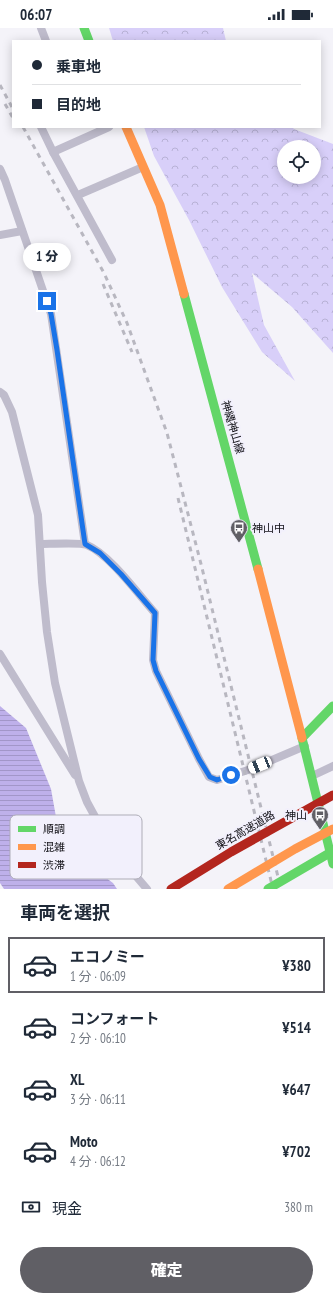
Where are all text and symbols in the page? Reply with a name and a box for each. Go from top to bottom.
text: 06:07 [20,5,52,24]
text: 乗車地 [56,57,101,76]
text: 目的地 [56,95,101,114]
map controls [277,140,321,184]
button: locate [277,140,321,184]
callout: 1 分 [23,243,71,271]
text: 1 分 [36,248,58,265]
route end [38,292,56,310]
street label: 神縄神山線 [219,399,247,455]
bus stop icon: 神山中 [229,518,249,543]
place label: 神山中 [252,521,285,535]
car [247,755,273,775]
route start [222,766,240,784]
bus stop icon: 神山 [310,805,330,830]
street label: 東名高速道路 [213,807,277,853]
place label: 神山 [285,808,307,822]
legend [10,815,142,879]
text: 順調 [43,822,65,836]
text: 混雑 [43,840,65,854]
text: 渋滞 [43,858,65,872]
text: 車両を選択 [20,901,110,924]
icon: car [22,947,58,983]
text: エコノミー [70,947,145,966]
text: ¥380 [282,956,311,975]
text: 1 分 · 06:09 [70,968,126,985]
icon: car [22,1009,58,1045]
text: コンフォート [70,1009,160,1028]
text: ¥514 [282,1018,311,1037]
text: 2 分 · 06:10 [70,1030,126,1047]
text: XL [70,1070,84,1089]
icon: car [22,1071,58,1107]
text: ¥647 [282,1080,311,1099]
text: 3 分 · 06:11 [70,1091,126,1108]
text: Moto [70,1132,98,1151]
icon: car [22,1133,58,1169]
text: ¥702 [282,1142,311,1161]
text: 4 分 · 06:12 [70,1153,126,1170]
icon: cash [20,1196,42,1218]
text: 現金 [52,1199,82,1218]
text: 380 m [284,1199,313,1216]
button: 確定 [20,1247,313,1293]

